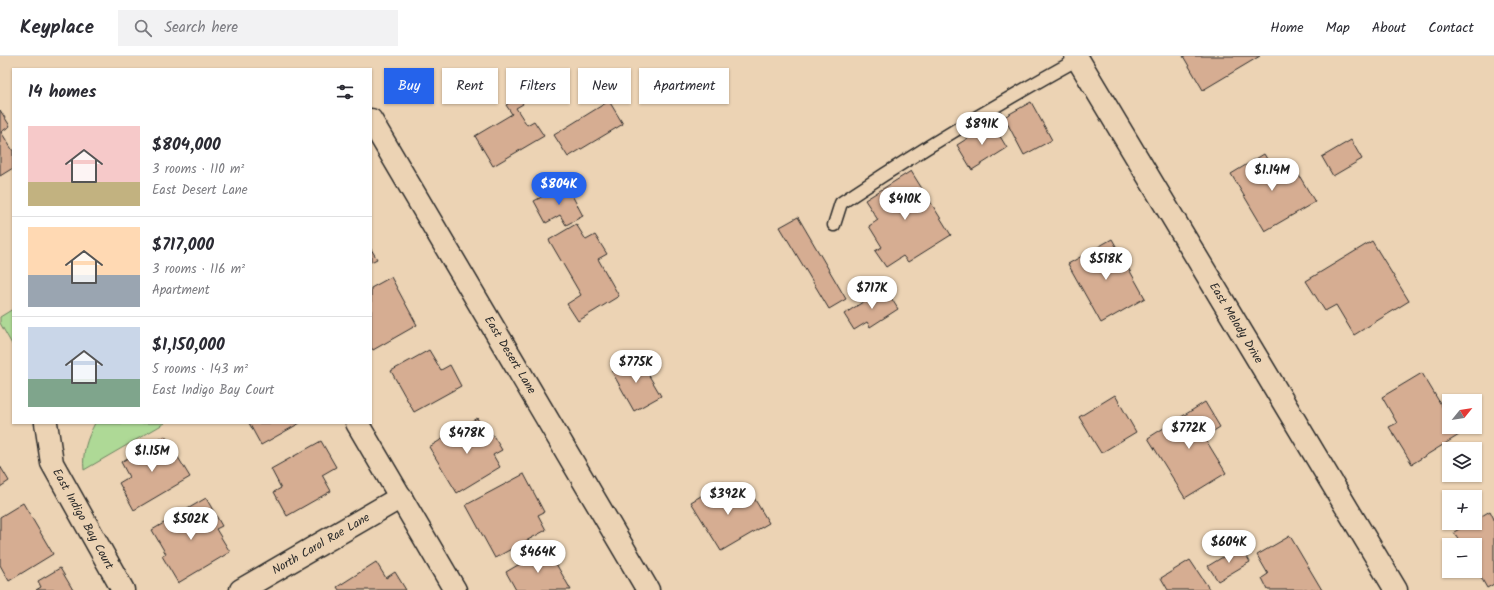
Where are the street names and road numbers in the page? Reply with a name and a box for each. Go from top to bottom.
street label: East Melody Drive [1204,279,1268,368]
street label: East Desert Lane [479,312,541,398]
street label: East Indigo Bay Court [47,465,119,573]
street label: North Carol Rae Lane [269,508,374,580]

